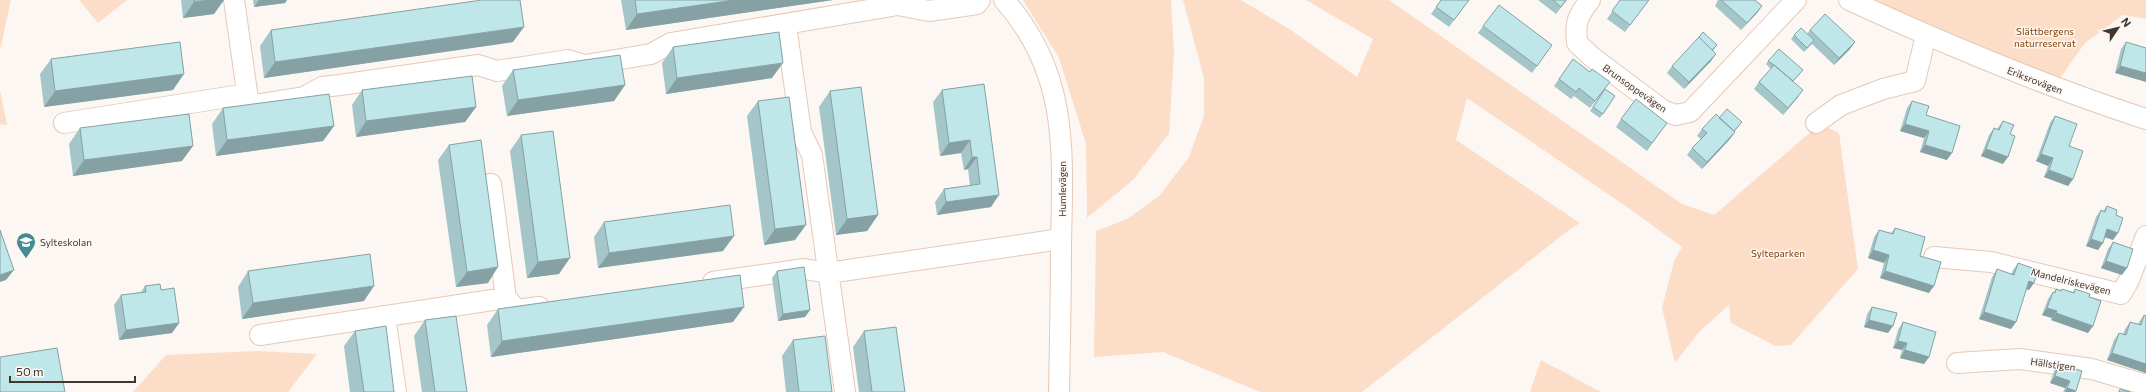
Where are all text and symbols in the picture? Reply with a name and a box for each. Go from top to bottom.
north arrow [2098,8,2138,48]
text: N [2119,15,2134,29]
park label: Slättbergens naturreservat [2014,25,2076,49]
street label: Brunsoppevägen [1601,61,1669,115]
street label: Eriksrovägen [2005,64,2065,96]
street label: Humlevägen [1056,161,1068,217]
school or university icon: Sylteskolan [15,231,37,259]
place label: Sylteskolan [40,236,92,248]
park label: Sylteparken [1751,247,1805,259]
street label: Mandelriskevägen [2030,265,2112,297]
street label: Hällstigen [2030,355,2076,373]
scale bar [10,358,135,384]
text: 50 m [16,364,44,378]

